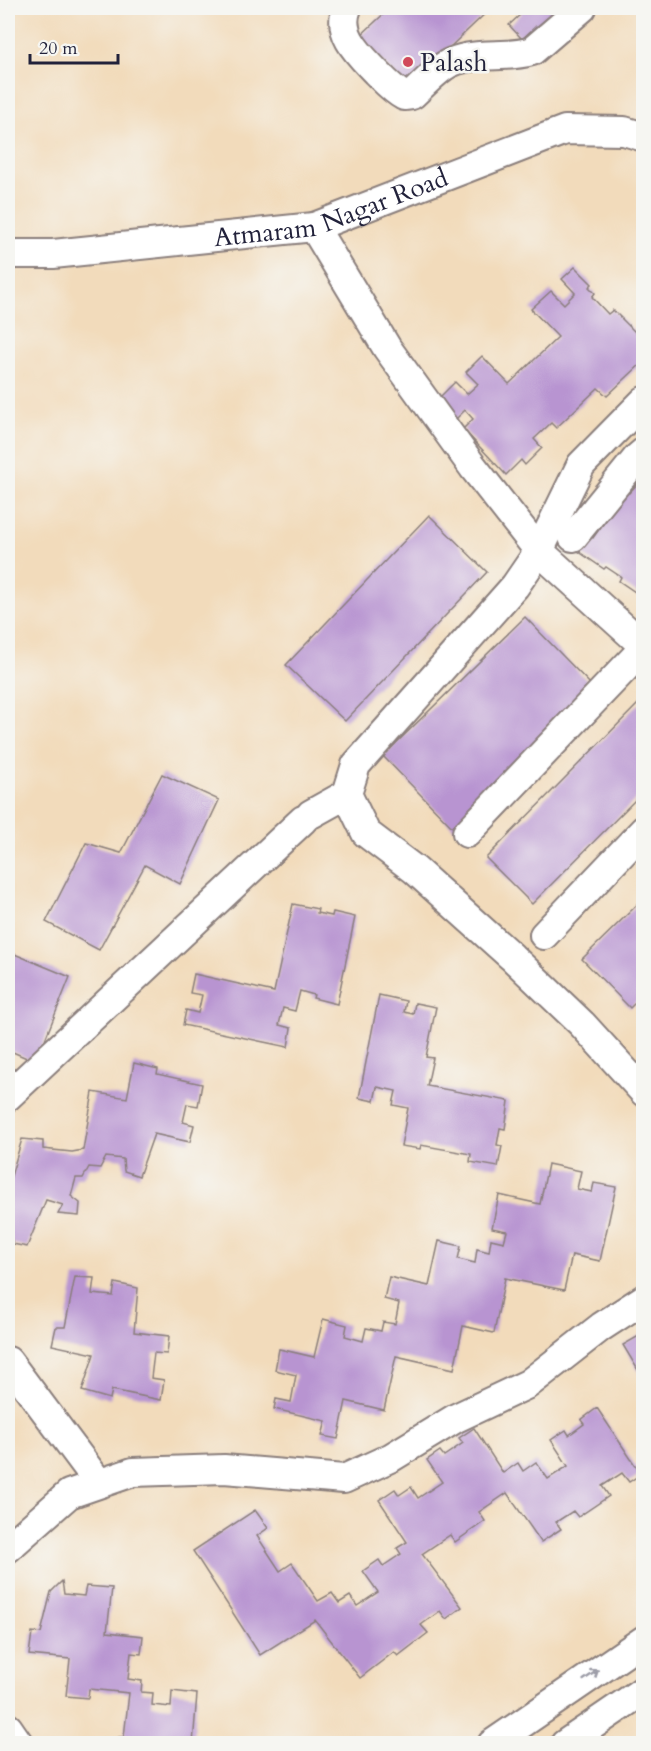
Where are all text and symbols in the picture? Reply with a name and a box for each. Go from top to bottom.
scale bar [30,27,118,65]
text: 20 m [39,36,78,61]
place label: Palash [420,45,487,80]
marker: Palash [401,55,415,69]
street label: Atmaram Nagar Road [212,159,453,255]
one-way arrow [582,1669,599,1681]

